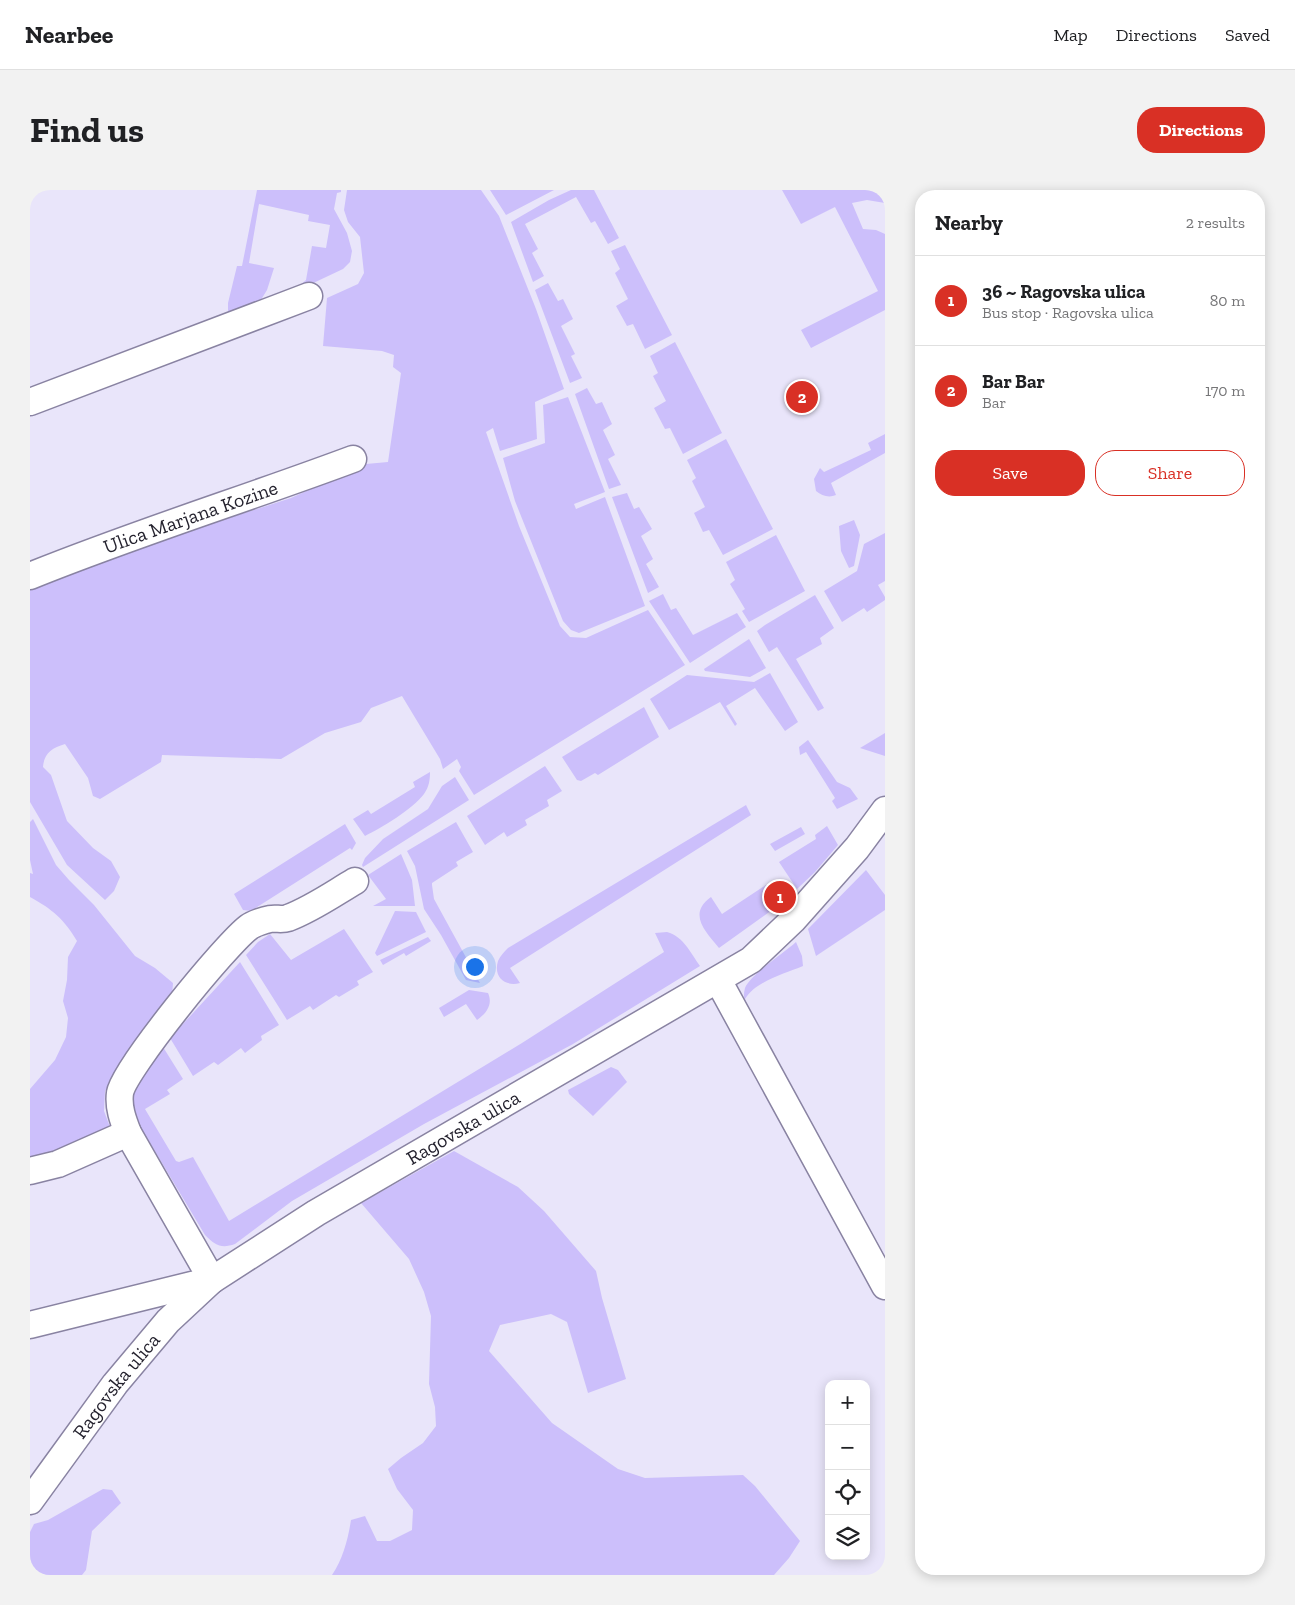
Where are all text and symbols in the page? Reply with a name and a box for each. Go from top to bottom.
text: Nearbee [25,20,113,49]
text: Map [1053,24,1088,46]
text: Directions [1116,24,1197,46]
text: Saved [1225,24,1270,46]
button: Directions [1137,107,1265,153]
text: Find us [30,109,144,151]
text: Nearby [935,210,1003,235]
text: 2 results [1186,213,1245,232]
text: 36 ~ Ragovska ulica [982,280,1145,303]
text: 1 [948,291,954,310]
text: 80 m [1210,291,1245,310]
text: Bus stop · Ragovska ulica [982,303,1154,322]
text: Bar Bar [982,370,1045,393]
pin: 2 [786,378,818,416]
text: 2 [947,381,955,400]
text: 170 m [1205,381,1245,400]
text: Bar [982,393,1006,412]
button: Save [935,450,1085,496]
button: Share [1095,450,1245,496]
street label: Ulica Marjana Kozine [100,475,281,559]
pin: 1 [764,878,796,916]
your location [462,954,488,980]
street label: Ragovska ulica [402,1085,524,1170]
street label: Ragovska ulica [67,1328,165,1443]
map controls [825,1380,870,1560]
button: + [825,1380,870,1425]
button: − [825,1425,870,1470]
button: locate [825,1470,870,1515]
button: layers [825,1515,870,1560]

